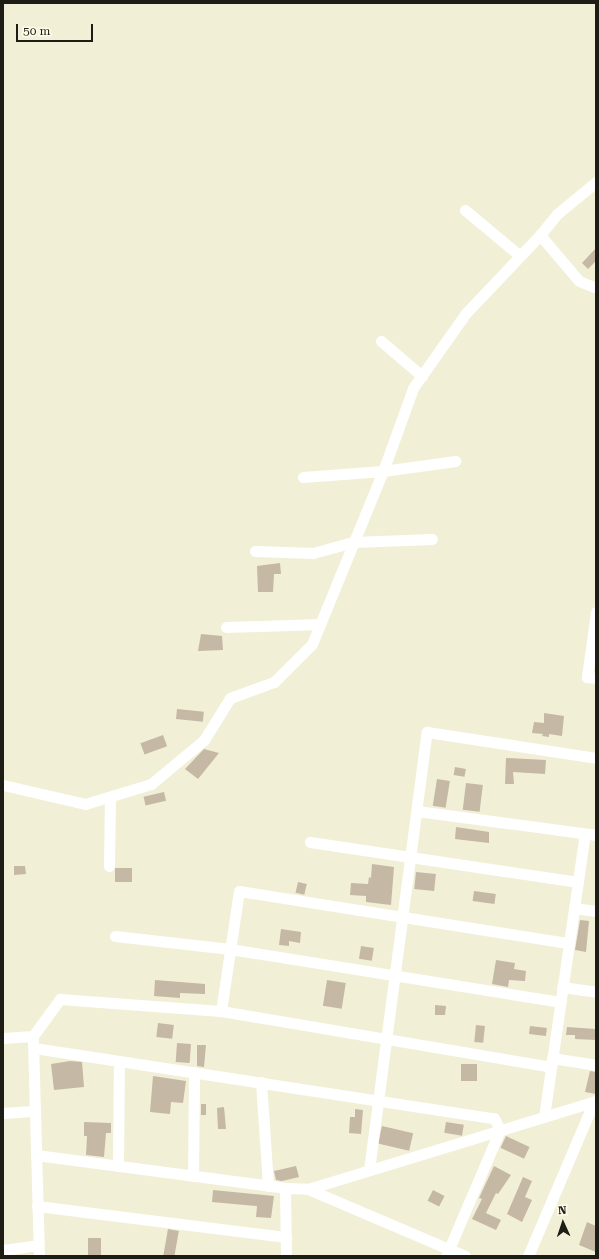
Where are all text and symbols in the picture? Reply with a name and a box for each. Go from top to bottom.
scale bar [18,16,95,42]
text: 50 m [23,24,50,38]
north arrow [543,1203,583,1243]
text: N [558,1204,567,1217]

